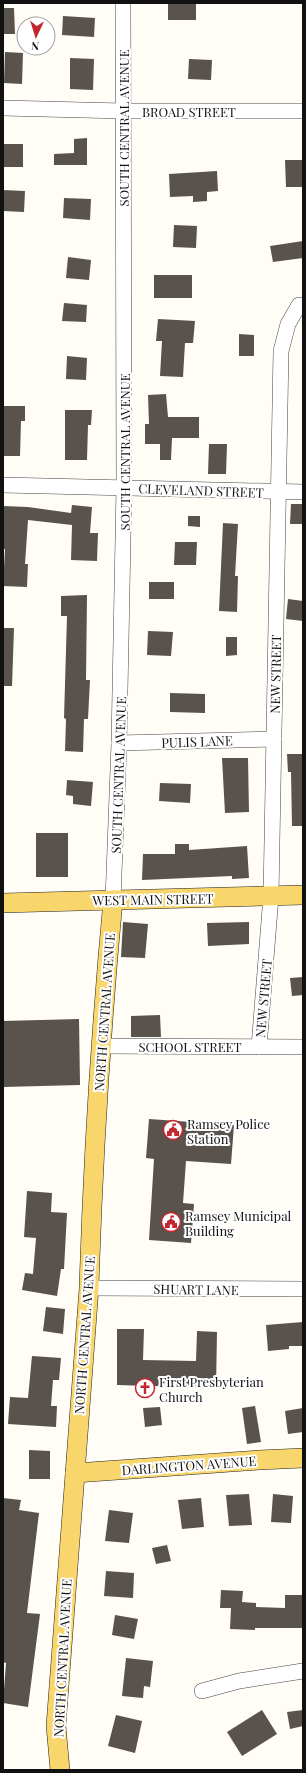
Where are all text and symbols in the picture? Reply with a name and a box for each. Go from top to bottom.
north arrow [16,16,56,56]
text: N [31,39,40,54]
street label: SOUTH CENTRAL AVENUE [115,49,132,207]
street label: BROAD STREET [142,103,236,120]
street label: SOUTH CENTRAL AVENUE [116,373,133,531]
street label: CLEVELAND STREET [138,479,264,501]
street label: NEW STREET [266,634,284,714]
street label: SOUTH CENTRAL AVENUE [107,696,129,854]
street label: PULIS LANE [161,731,233,751]
street label: WEST MAIN STREET [91,889,214,909]
street label: NORTH CENTRAL AVENUE [90,932,118,1092]
street label: NEW STREET [251,958,275,1038]
street label: SCHOOL STREET [138,1038,242,1055]
place label: Ramsey Police Station [187,1115,270,1147]
public building icon: Ramsey Police Station [162,1119,184,1141]
place label: Ramsey Municipal Building [185,1207,292,1239]
public building icon: Ramsey Municipal Building [160,1211,182,1233]
street label: NORTH CENTRAL AVENUE [70,1255,98,1415]
street label: SHUART LANE [153,1280,239,1298]
place label: First Presbyterian Church [159,1373,264,1405]
church icon: First Presbyterian Church [134,1377,156,1399]
street label: DARLINGTON AVENUE [121,1452,257,1478]
street label: NORTH CENTRAL AVENUE [49,1578,75,1738]

